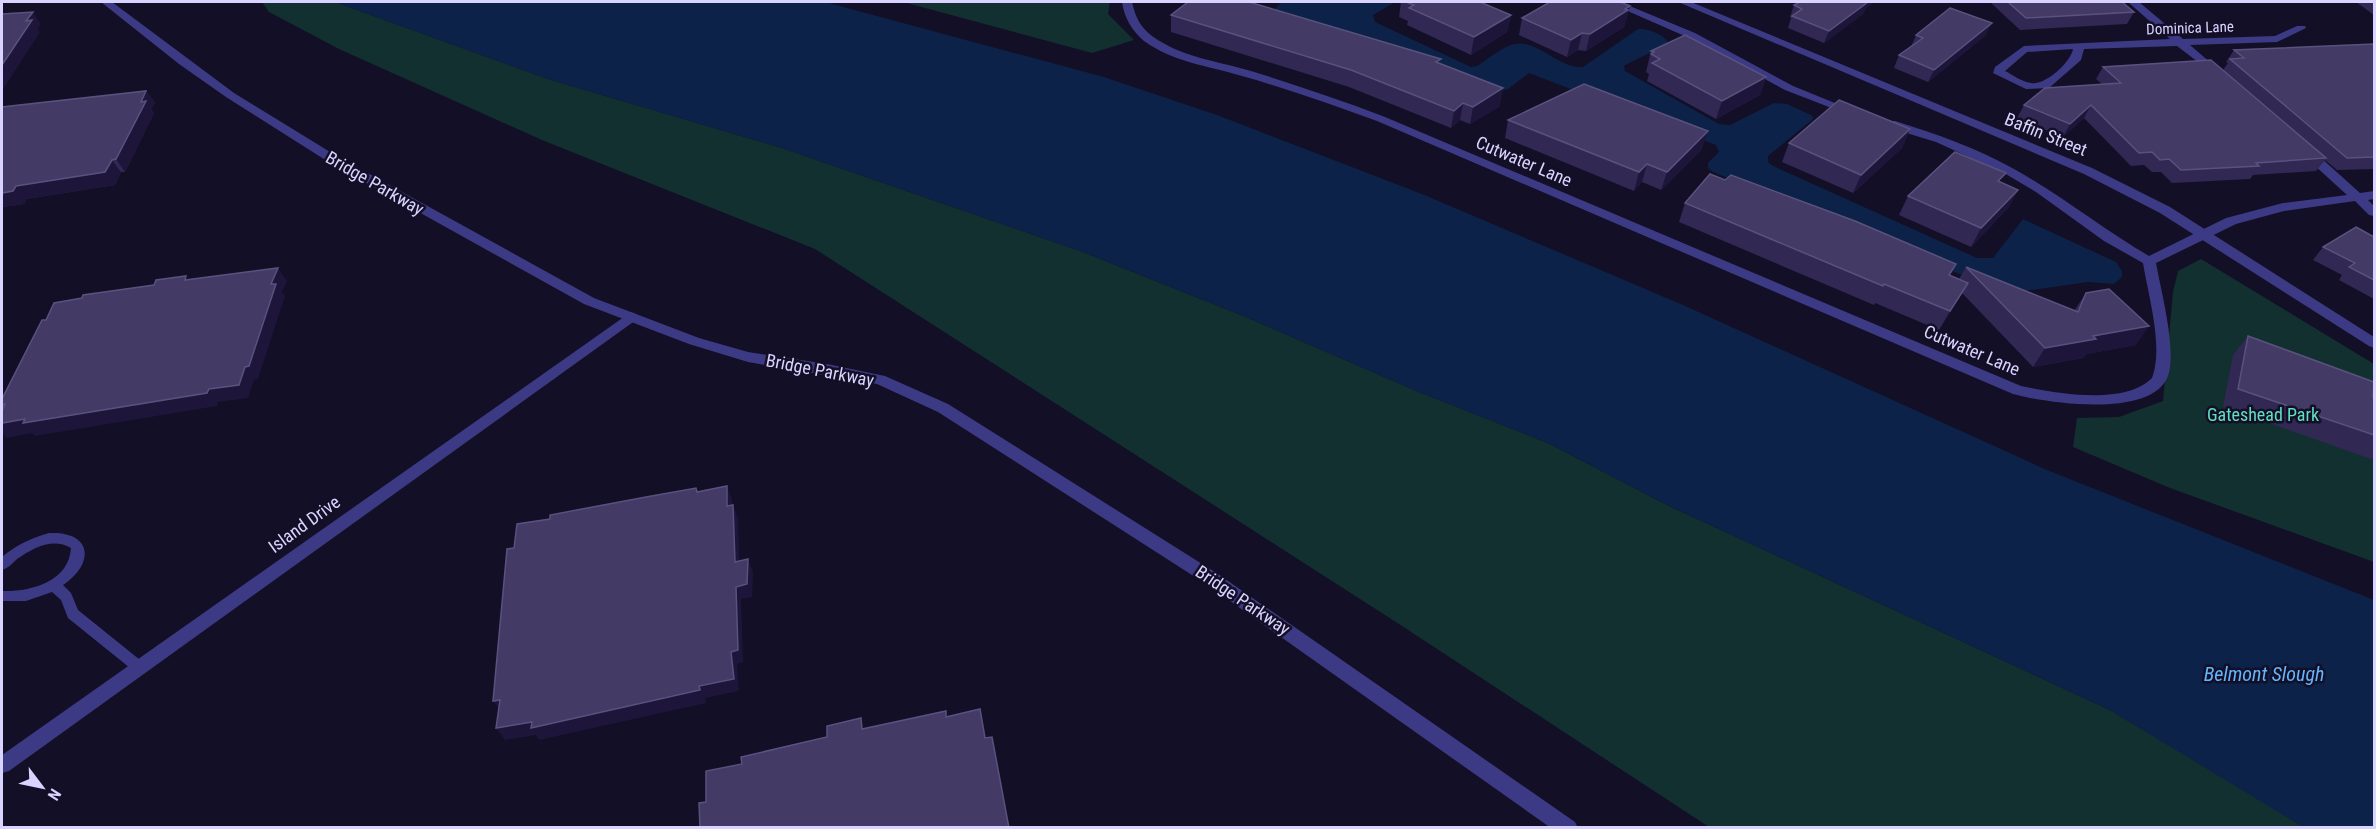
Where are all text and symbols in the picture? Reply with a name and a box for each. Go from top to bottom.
street label: Dominica Lane [2146,17,2234,39]
street label: Baffin Street [2002,108,2090,160]
street label: Cutwater Lane [1473,131,1575,191]
street label: Bridge Parkway [322,147,428,220]
street label: Cutwater Lane [1921,320,2023,380]
street label: Bridge Parkway [764,349,876,391]
park label: Gateshead Park [2207,404,2319,425]
street label: Island Drive [264,491,344,557]
street label: Bridge Parkway [1192,561,1295,640]
water label: Belmont Slough [2204,662,2324,686]
north arrow [12,757,72,817]
text: N [44,785,65,804]

